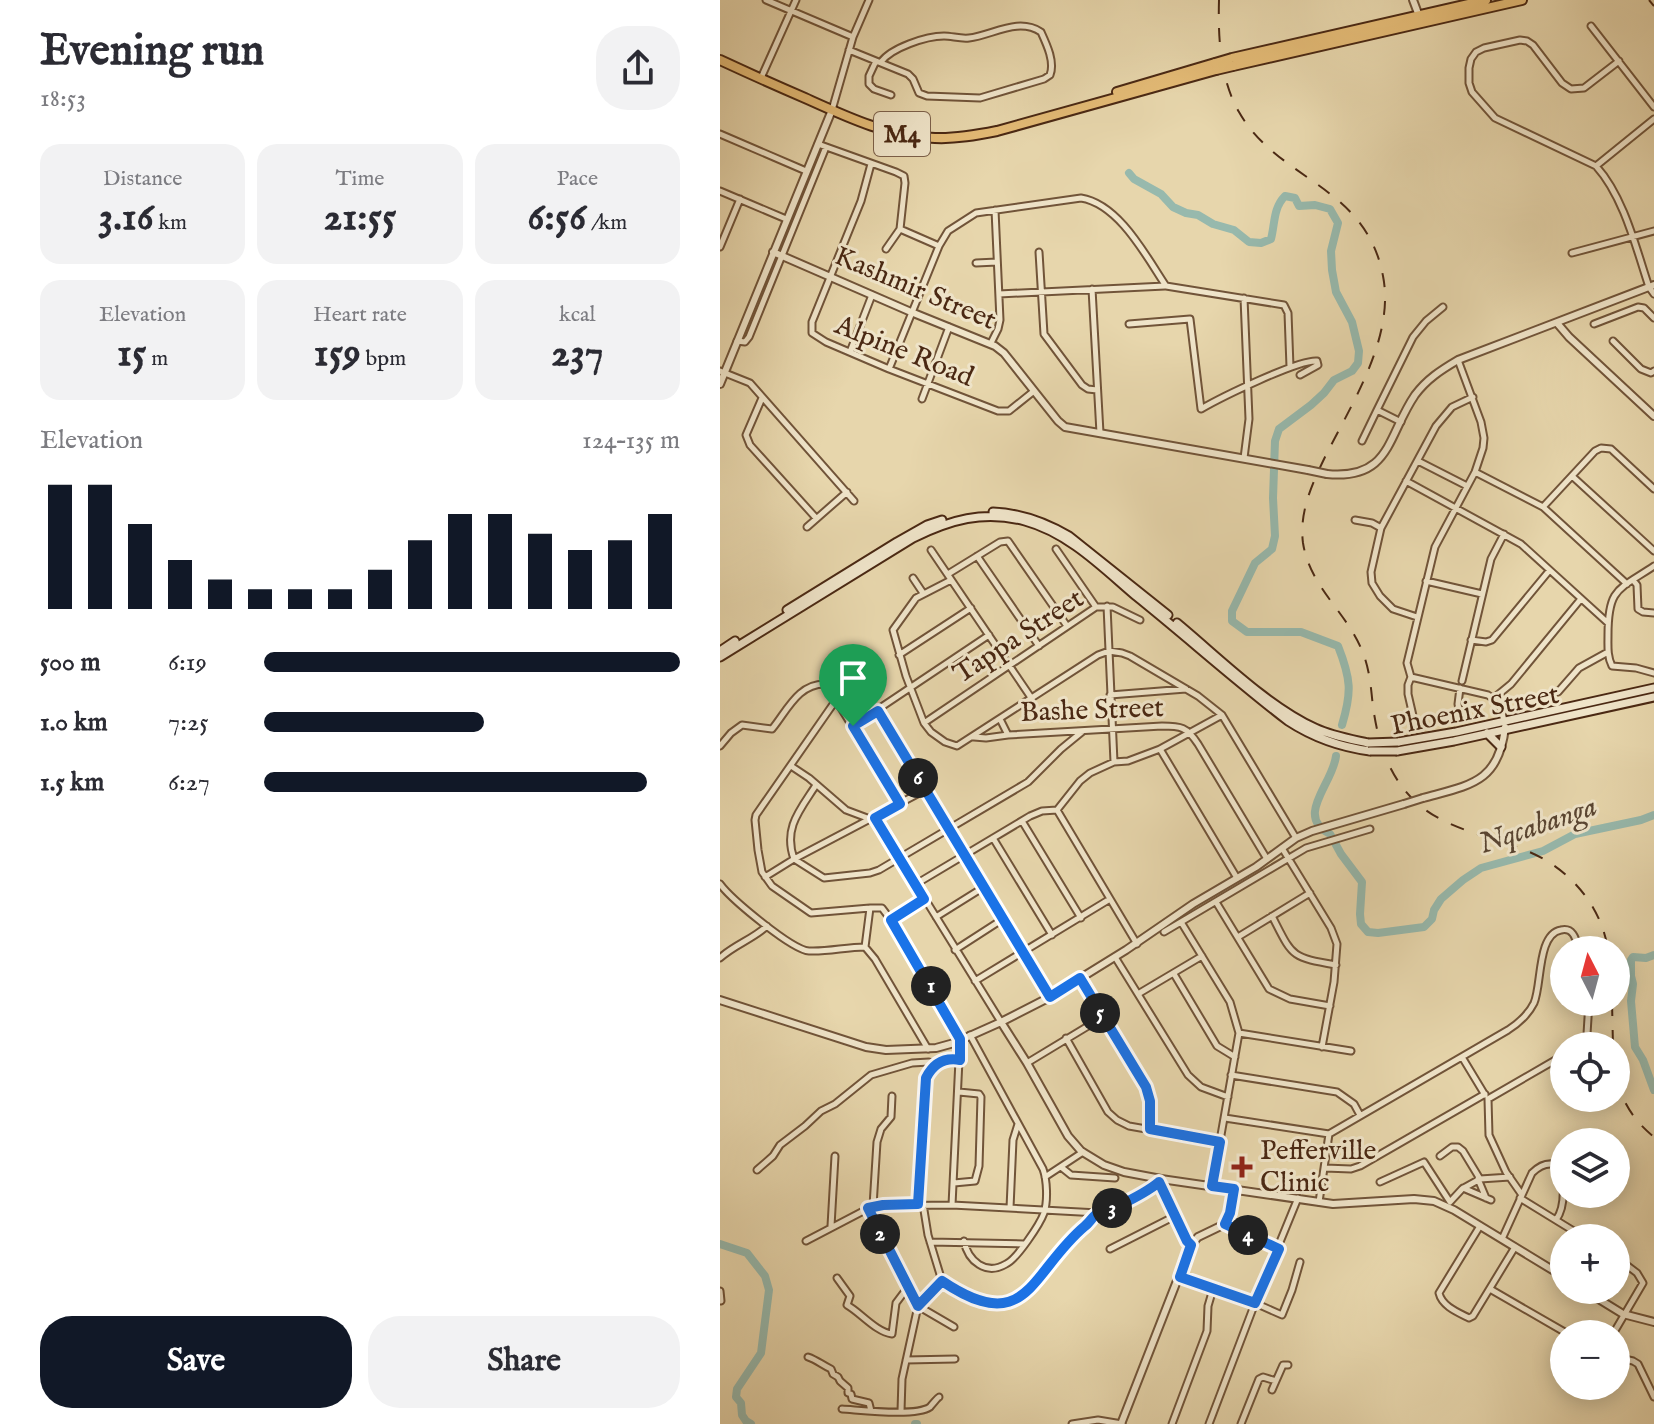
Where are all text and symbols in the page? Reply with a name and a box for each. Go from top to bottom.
text: Evening run [40,24,264,80]
button: share [596,26,680,110]
text: 18:53 [40,82,86,115]
road number: M4 [874,112,930,156]
text: Distance [103,165,182,193]
text: Time [336,165,384,193]
text: Pace [557,165,598,193]
text: 3.16 [98,193,154,244]
text: 21:55 [323,193,397,244]
text: 6:56 [527,193,586,244]
text: km [154,209,187,237]
text: /km [586,209,627,237]
street label: Kashmir Street [829,239,1001,339]
text: Elevation [99,301,186,329]
text: Heart rate [313,301,407,329]
text: kcal [559,301,596,329]
street label: Alpine Road [829,308,978,396]
text: 15 [117,329,146,380]
text: 159 [314,329,361,380]
text: 237 [551,329,604,380]
text: m [146,345,168,373]
text: bpm [361,345,406,373]
text: Elevation [40,424,143,457]
text: 124–135 m [582,424,680,457]
street label: Tappa Street [947,582,1091,692]
pin [819,644,887,726]
text: 500 m [40,646,101,679]
text: 6:19 [168,646,207,679]
icon: arrive [831,656,875,700]
street label: Phoenix Street [1388,677,1562,744]
street label: Bashe Street [1020,691,1165,731]
text: 1.0 km [40,706,108,739]
text: 7:25 [168,706,209,739]
pin: 6 [898,758,938,798]
text: 6 [913,764,923,792]
text: 1.5 km [40,766,104,799]
text: 6:27 [168,766,210,799]
water label: Nqcabanga [1474,788,1602,864]
north arrow [1550,936,1630,1016]
map controls [1550,936,1630,1400]
pin: 1 [911,966,951,1006]
text: 1 [927,972,935,1000]
pin: 5 [1080,993,1120,1033]
text: 5 [1096,999,1104,1027]
button: locate [1550,1032,1630,1112]
button: layers [1550,1128,1630,1208]
place label: Pefferville Clinic [1260,1134,1377,1201]
marker: Pefferville Clinic [1231,1156,1253,1178]
pin: 3 [1092,1188,1132,1228]
text: 3 [1108,1194,1116,1222]
pin: 2 [860,1214,900,1254]
pin: 4 [1228,1215,1268,1255]
text: 2 [875,1220,885,1248]
text: 4 [1243,1221,1253,1249]
button: + [1550,1224,1630,1304]
button: Save [40,1316,352,1408]
button: Share [368,1316,680,1408]
button: − [1550,1320,1630,1400]

